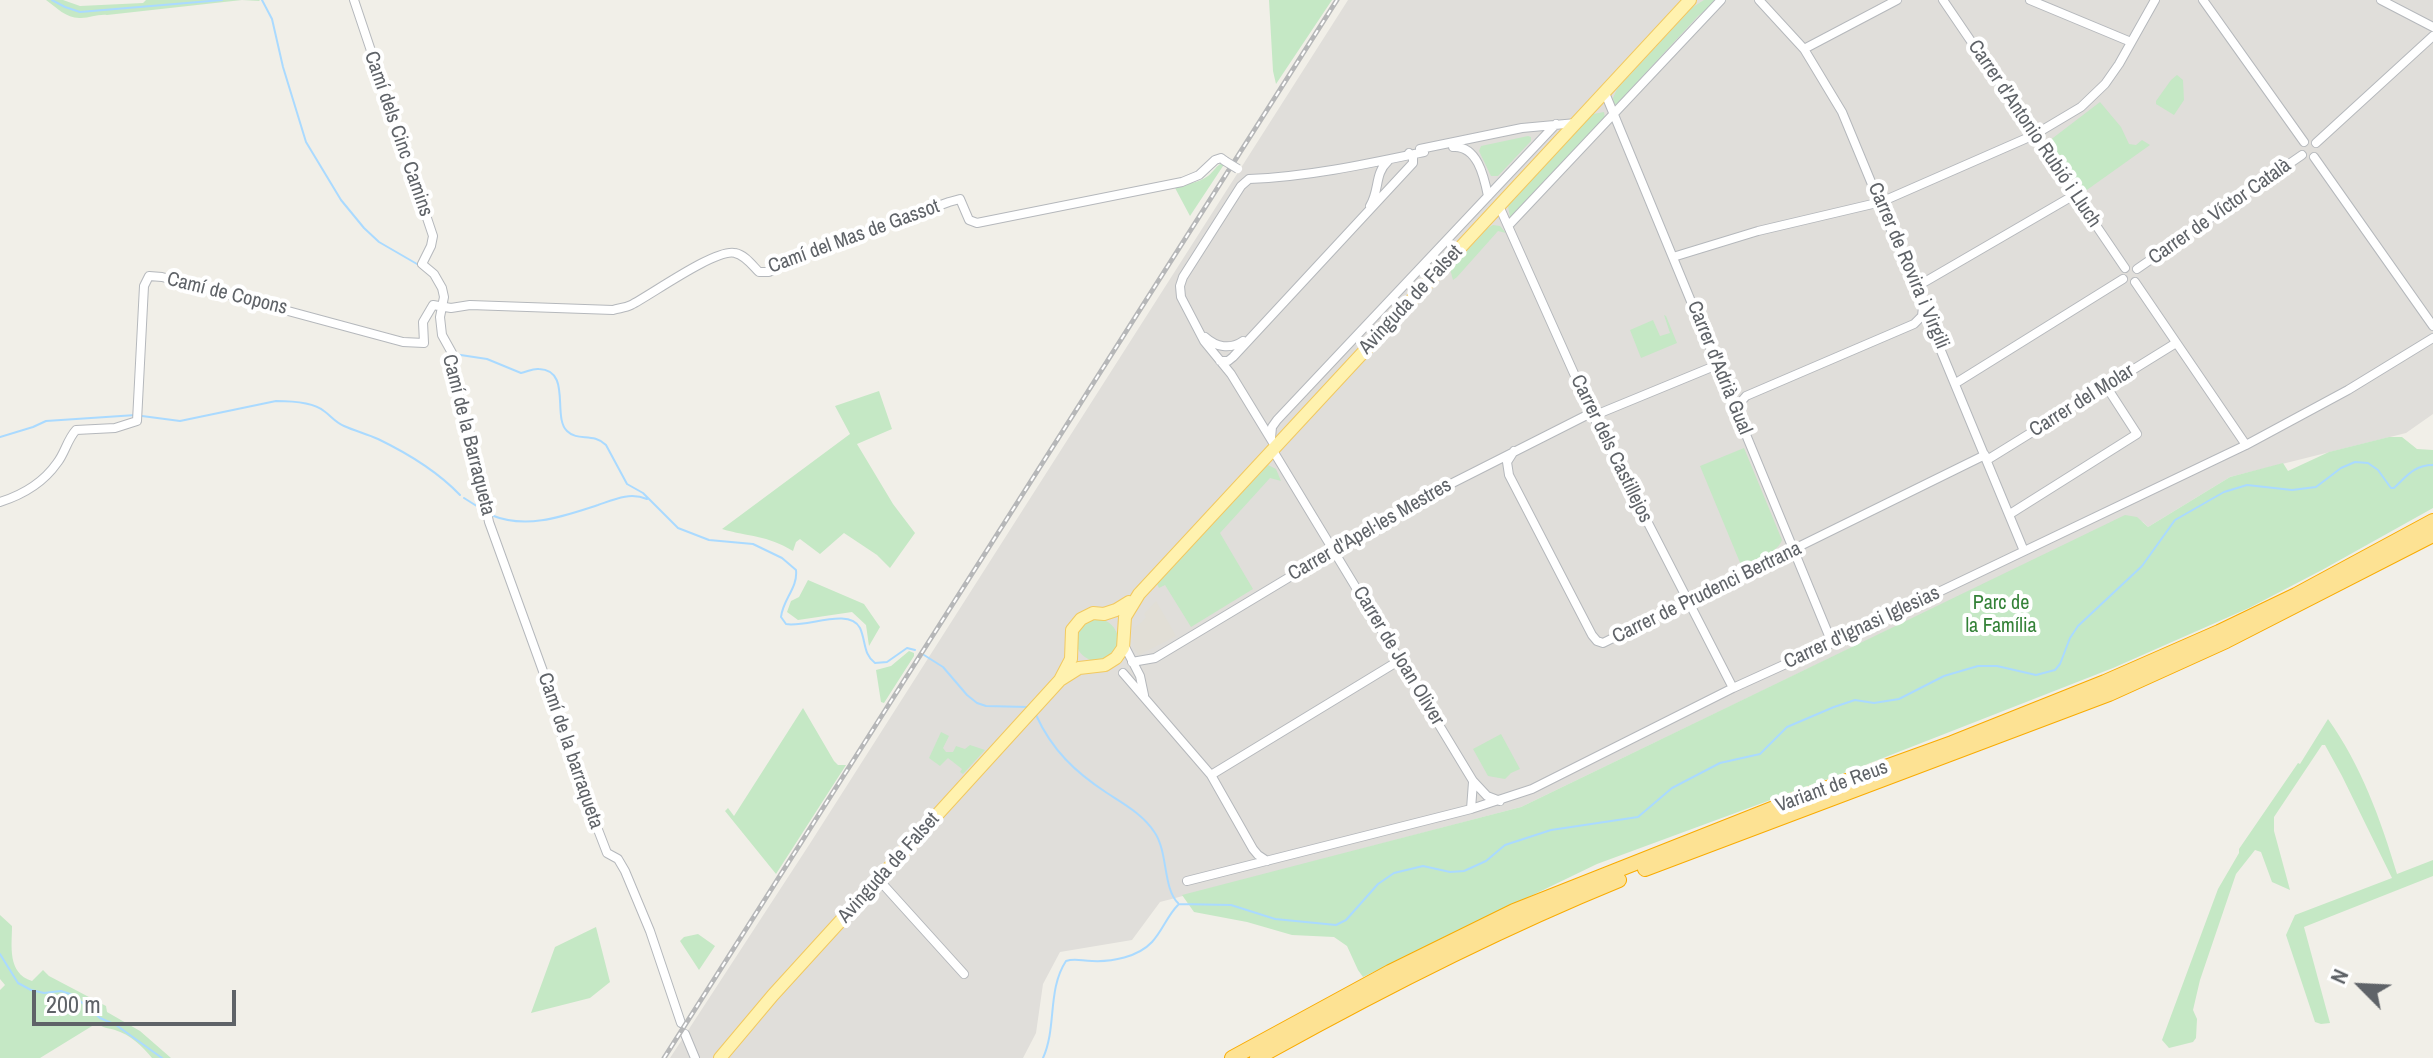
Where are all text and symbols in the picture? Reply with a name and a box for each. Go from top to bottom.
street label: Carrer d'Antonio Rubió i Lluch [1962,36,2106,232]
street label: Camí dels Cinc Camins [358,48,438,220]
street label: Carrer de Víctor Català [2144,154,2296,270]
street label: Carrer de Rovira i Virgili [1862,179,1954,353]
street label: Camí del Mas de Gassot [765,195,943,279]
street label: Avinguda de Falset [1354,241,1468,359]
street label: Camí de Copons [164,267,290,321]
street label: Carrer d'Adrià Gual [1681,298,1757,438]
street label: Camí de la Barraqueta [436,352,500,518]
street label: Carrer del Molar [2025,359,2139,443]
street label: Carrer dels Castillejos [1565,371,1657,527]
street label: Carrer d'Apel·les Mestres [1284,473,1456,587]
street label: Carrer de Prudenci Bertrana [1609,537,1805,649]
street label: Carrer d'Ignasi Iglesias [1780,581,1944,675]
street label: Carrer de Joan Oliver [1347,582,1449,730]
park label: Parc de la Família [1965,592,2037,639]
street label: Camí de la barraqueta [532,670,608,832]
street label: Variant de Reus [1773,756,1891,818]
street label: Avinguda de Falset [833,808,945,928]
north arrow [2321,946,2401,1026]
text: N [2323,964,2355,988]
scale bar [36,974,240,1024]
text: 200 m [46,988,101,1020]

